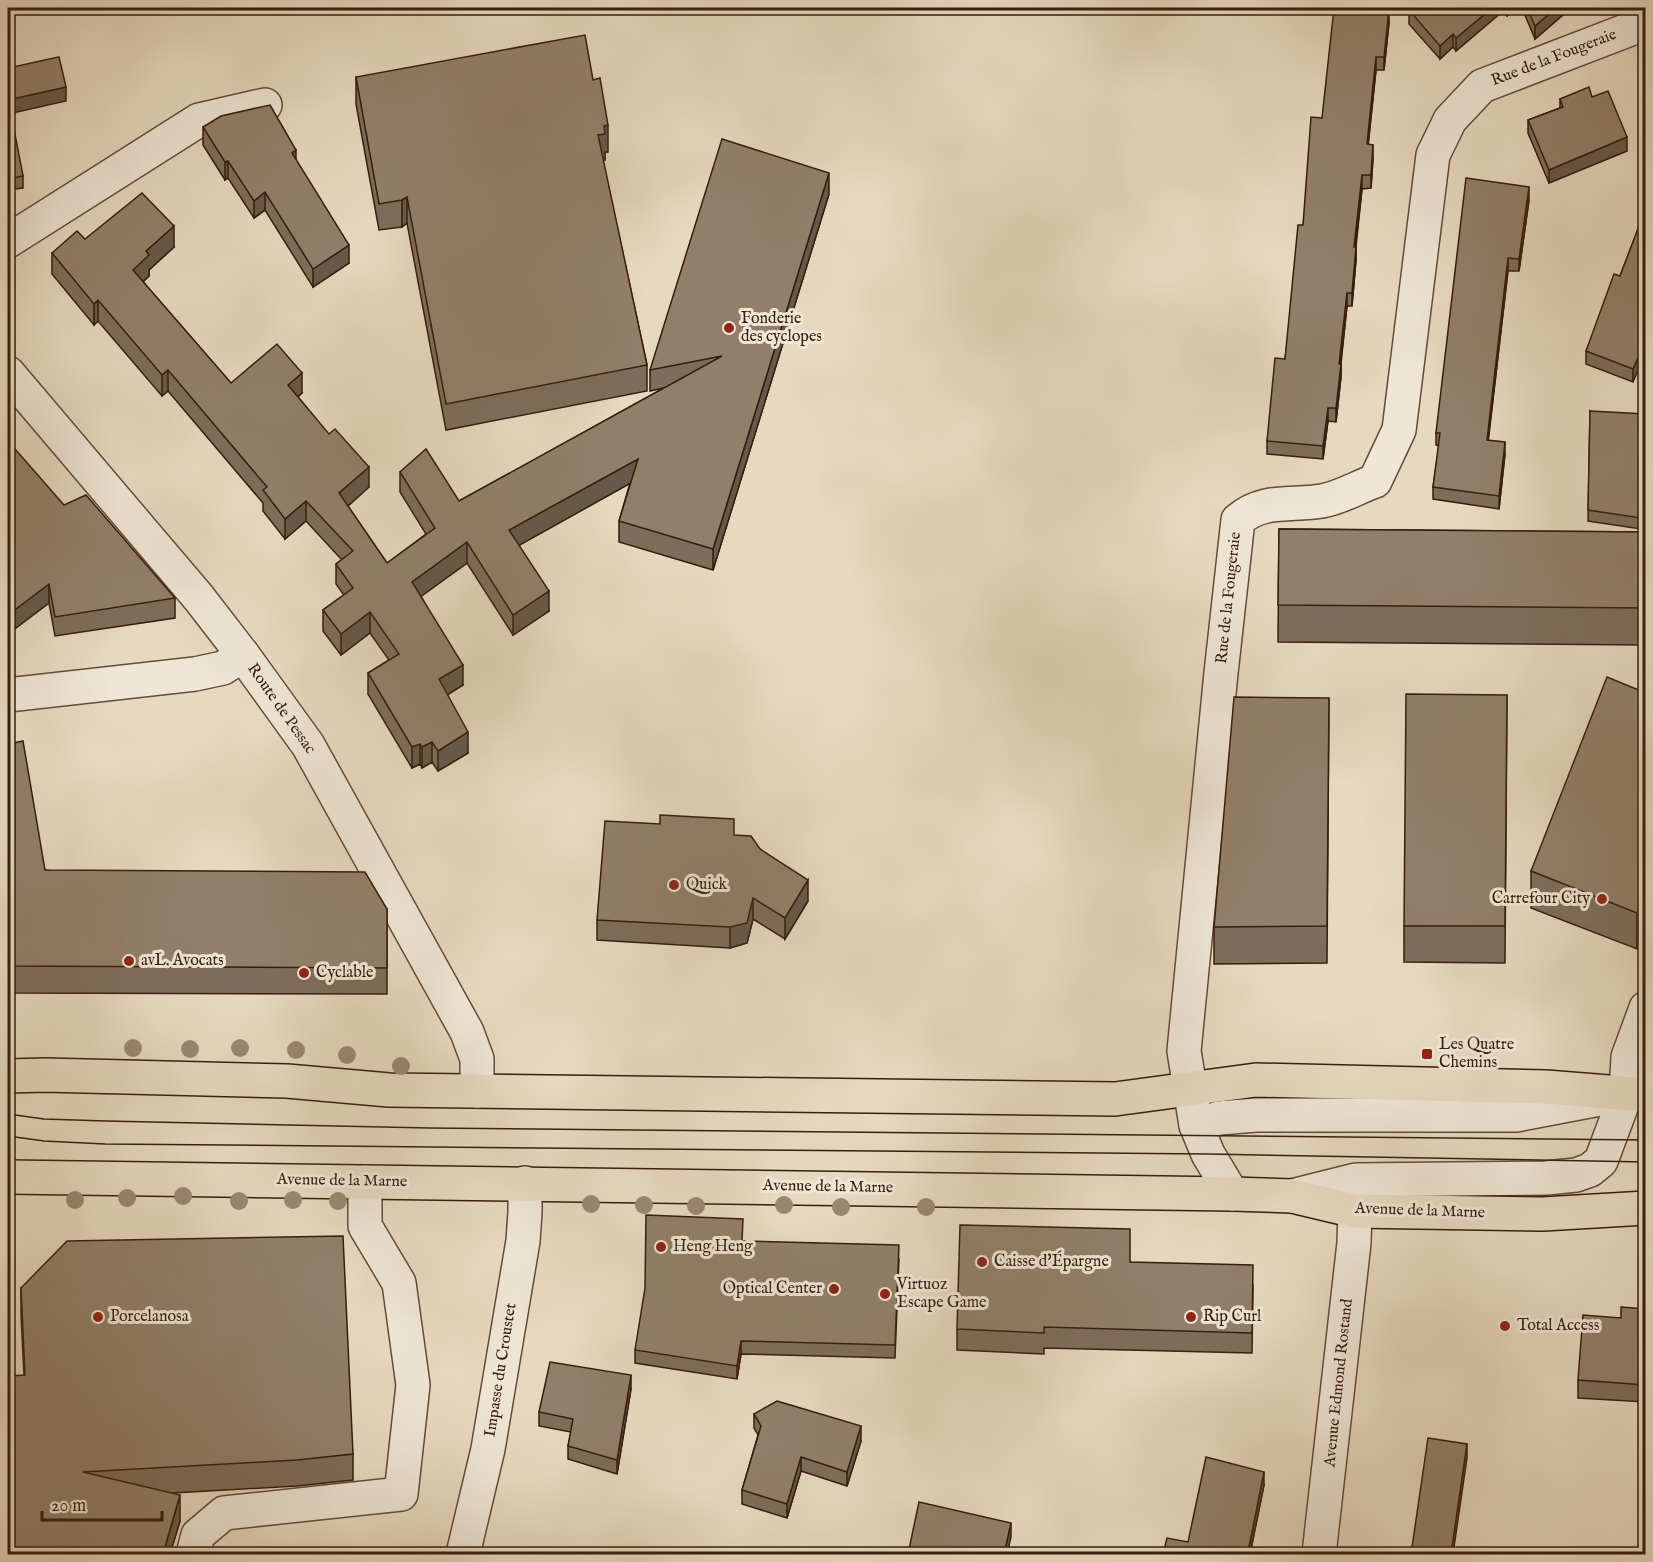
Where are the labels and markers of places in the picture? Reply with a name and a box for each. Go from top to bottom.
place label: Fonderie des cyclopes [741,309,822,347]
marker: Fonderie des cyclopes [722,321,736,335]
place label: Quick [686,875,727,895]
marker: Quick [667,878,681,892]
place label: Carrefour City [1492,889,1590,909]
marker: Carrefour City [1595,892,1609,906]
place label: avL. Avocats [141,951,224,971]
marker: avL. Avocats [122,954,136,968]
place label: Cyclable [316,963,373,983]
marker: Cyclable [297,966,311,980]
place label: Les Quatre Chemins [1439,1035,1514,1073]
marker: Les Quatre Chemins [1420,1047,1434,1061]
place label: Heng Heng [673,1237,753,1257]
marker: Heng Heng [654,1240,668,1254]
place label: Caisse d'Épargne [994,1250,1109,1272]
marker: Caisse d'Épargne [975,1255,989,1269]
place label: Virtuoz Escape Game [896,1275,986,1313]
place label: Optical Center [723,1279,822,1299]
marker: Optical Center [827,1282,841,1296]
marker: Virtuoz Escape Game [878,1287,892,1301]
place label: Porcelanosa [110,1307,189,1327]
place label: Rip Curl [1203,1307,1262,1327]
marker: Porcelanosa [91,1310,105,1324]
marker: Rip Curl [1184,1310,1198,1324]
place label: Total Access [1517,1316,1600,1336]
marker: Total Access [1498,1319,1512,1333]

